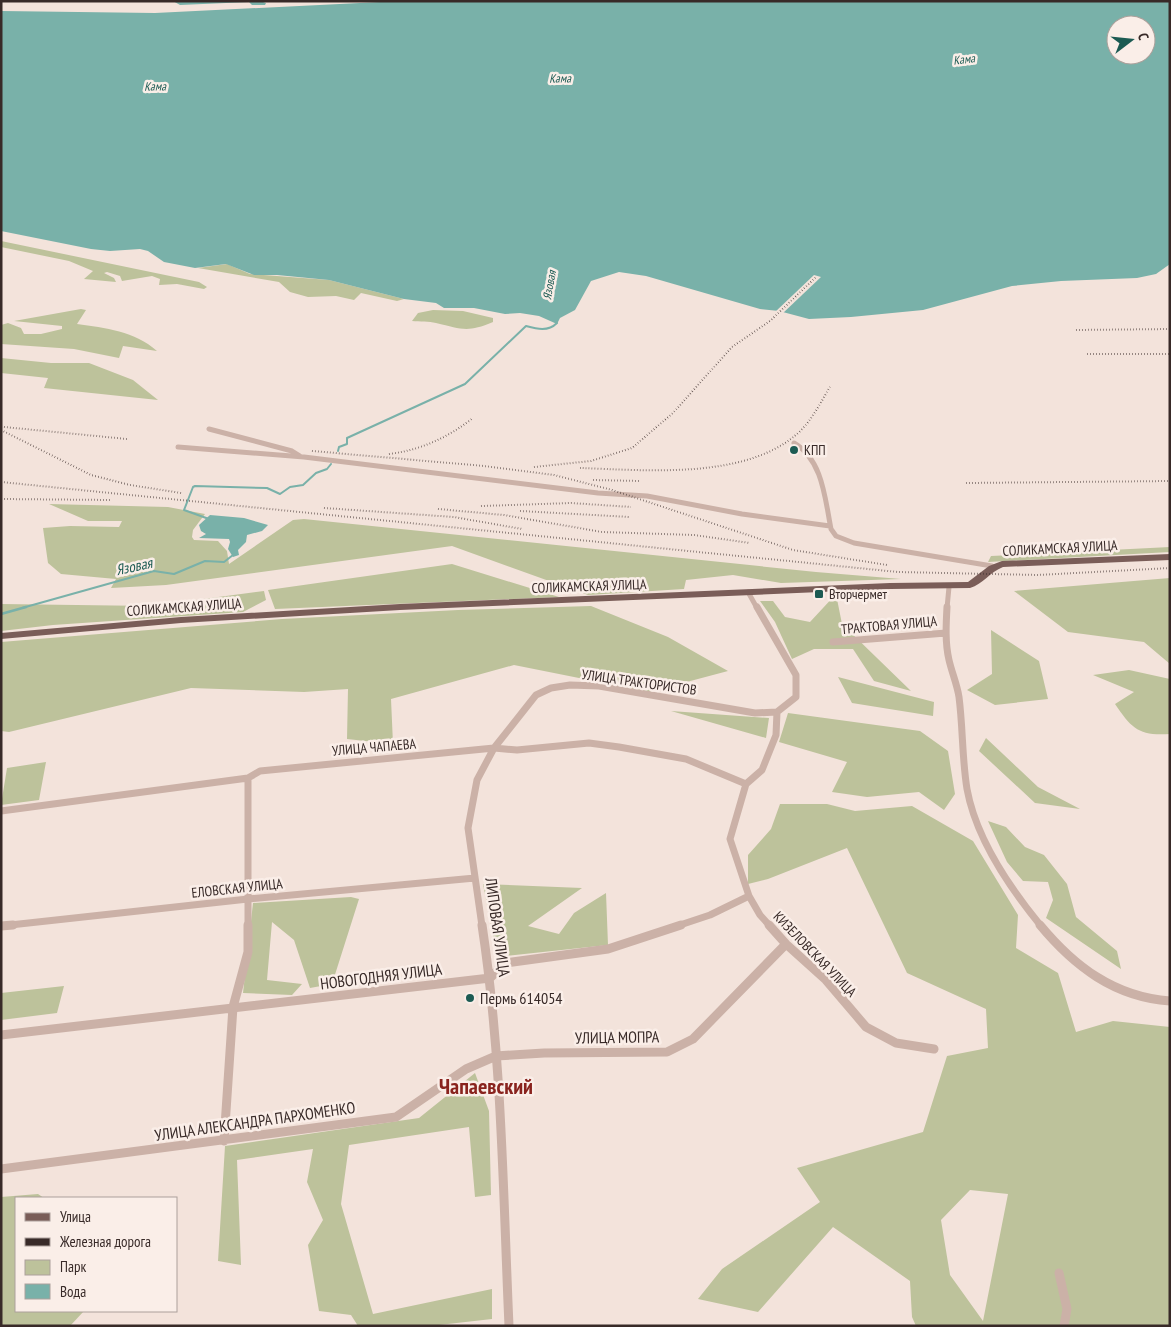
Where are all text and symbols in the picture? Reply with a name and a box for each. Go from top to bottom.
north arrow [1106,15,1156,65]
text: С [1134,31,1153,43]
water label: Кама [952,50,977,68]
water label: Кама [549,70,572,86]
water label: Кама [144,78,167,94]
water label: Язовая [539,268,559,301]
place label: КПП [804,441,826,459]
marker: КПП [788,444,800,456]
street label: СОЛИКАМСКАЯ УЛИЦА [1002,536,1118,560]
water label: Язовая [114,553,155,579]
street label: СОЛИКАМСКАЯ УЛИЦА [531,575,647,597]
place label: Вторчермет [829,585,888,603]
marker: Вторчермет [813,588,825,600]
street label: СОЛИКАМСКАЯ УЛИЦА [126,594,242,620]
street label: ТРАКТОВАЯ УЛИЦА [840,612,938,638]
street label: УЛИЦА ТРАКТОРИСТОВ [580,665,698,699]
street label: УЛИЦА ЧАПАЕВА [331,734,417,760]
street label: ЕЛОВСКАЯ УЛИЦА [191,874,284,902]
street label: ЛИПОВАЯ УЛИЦА [481,875,515,978]
street label: КИЗЕЛОВСКАЯ УЛИЦА [770,907,861,1001]
street label: НОВОГОДНЯЯ УЛИЦА [319,959,444,993]
place label: Пермь 614054 [480,988,563,1008]
marker: Пермь 614054 [464,992,476,1004]
street label: УЛИЦА МОПРА [575,1026,660,1048]
district label: Чапаевский [439,1072,533,1100]
street label: УЛИЦА АЛЕКСАНДРА ПАРХОМЕНКО [153,1097,357,1145]
legend [15,1197,178,1312]
text: Улица [60,1207,91,1226]
text: Железная дорога [59,1232,151,1251]
text: Парк [60,1257,86,1276]
text: Вода [60,1282,86,1301]

